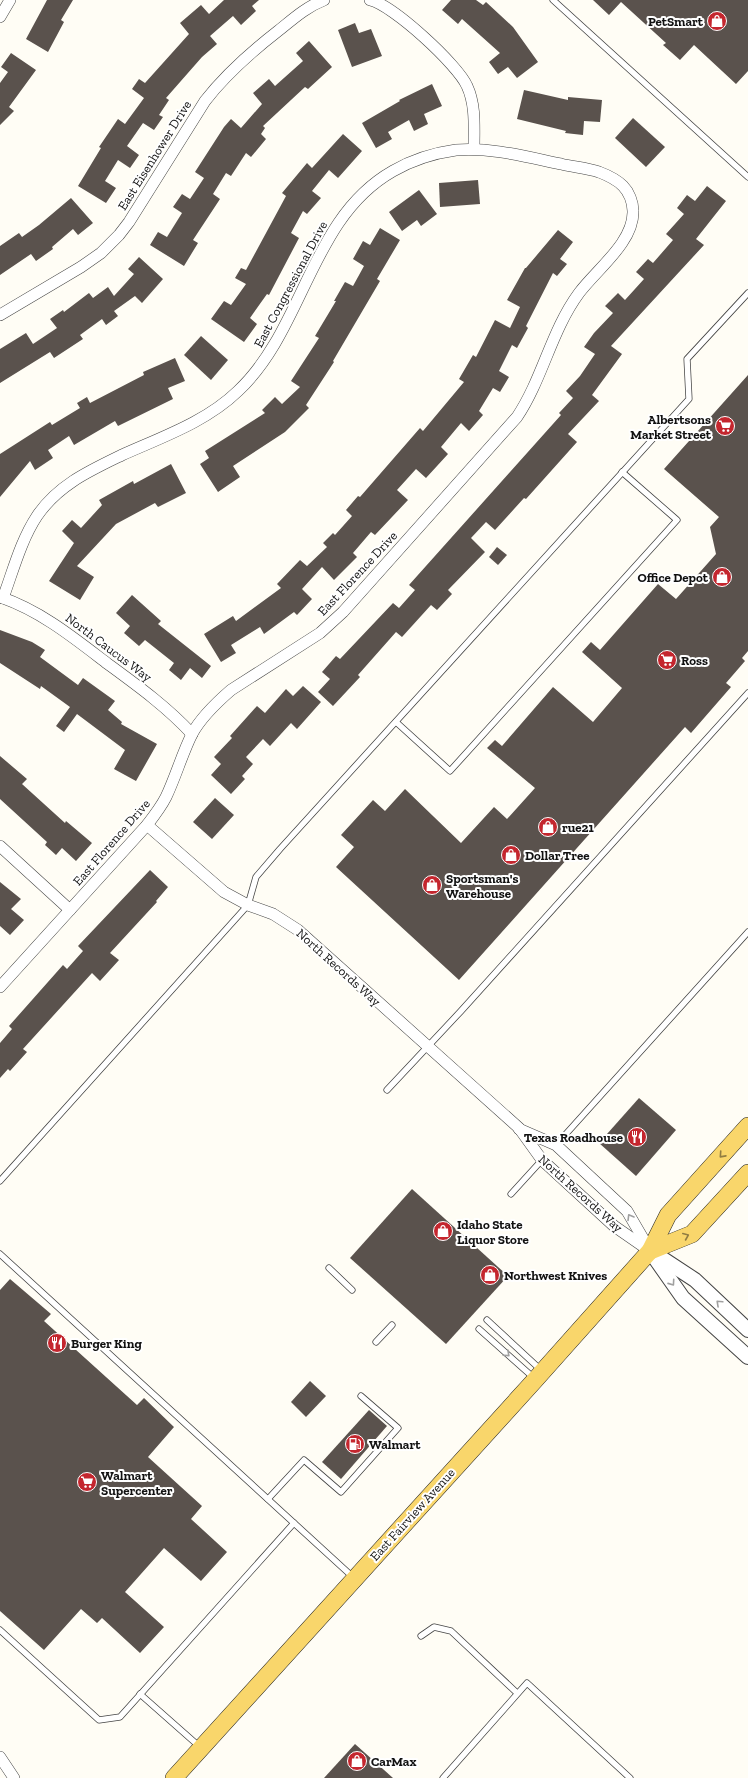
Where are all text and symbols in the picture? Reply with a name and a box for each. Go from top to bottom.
shop icon: PetSmart [706,10,728,32]
place label: PetSmart [648,14,704,29]
street label: East Eisenhower Drive [115,98,194,213]
street label: East Congressional Drive [251,218,330,350]
place label: Albertsons Market Street [630,412,712,442]
supermarket icon: Albertsons Market Street [714,415,736,437]
street label: East Florence Drive [315,528,400,618]
shop icon: Office Depot [711,566,733,588]
place label: Office Depot [637,570,709,585]
street label: North Caucus Way [63,610,155,685]
supermarket icon: Ross [656,649,678,671]
place label: Ross [681,653,708,668]
street label: East Florence Drive [70,796,153,889]
shop icon: rue21 [537,816,559,838]
place label: rue21 [562,820,595,835]
shop icon: Dollar Tree [500,844,522,866]
place label: Dollar Tree [525,848,590,863]
place label: Sportsman's Warehouse [446,871,519,901]
shop icon: Sportsman's Warehouse [421,874,443,896]
street label: North Records Way [293,926,384,1009]
restaurant icon: Texas Roadhouse [626,1126,648,1148]
place label: Texas Roadhouse [524,1130,624,1145]
one-way arrow [719,1150,727,1158]
street label: North Records Way [535,1152,626,1235]
one-way arrow [628,1214,635,1221]
place label: Idaho State Liquor Store [457,1217,530,1247]
shop icon: Idaho State Liquor Store [432,1220,454,1242]
one-way arrow [682,1233,690,1241]
shop icon: Northwest Knives [479,1264,501,1286]
place label: Northwest Knives [504,1268,607,1283]
one-way arrow [667,1279,675,1286]
one-way arrow [717,1301,724,1308]
restaurant icon: Burger King [46,1332,68,1354]
place label: Burger King [71,1336,142,1351]
one-way arrow [502,1350,510,1357]
fuel station icon: Walmart [344,1433,366,1455]
place label: Walmart [369,1437,421,1452]
street label: East Fairview Avenue [367,1465,458,1564]
place label: Walmart Supercenter [101,1468,173,1498]
supermarket icon: Walmart Supercenter [76,1471,98,1493]
shop icon: CarMax [346,1750,368,1772]
place label: CarMax [371,1754,416,1769]

